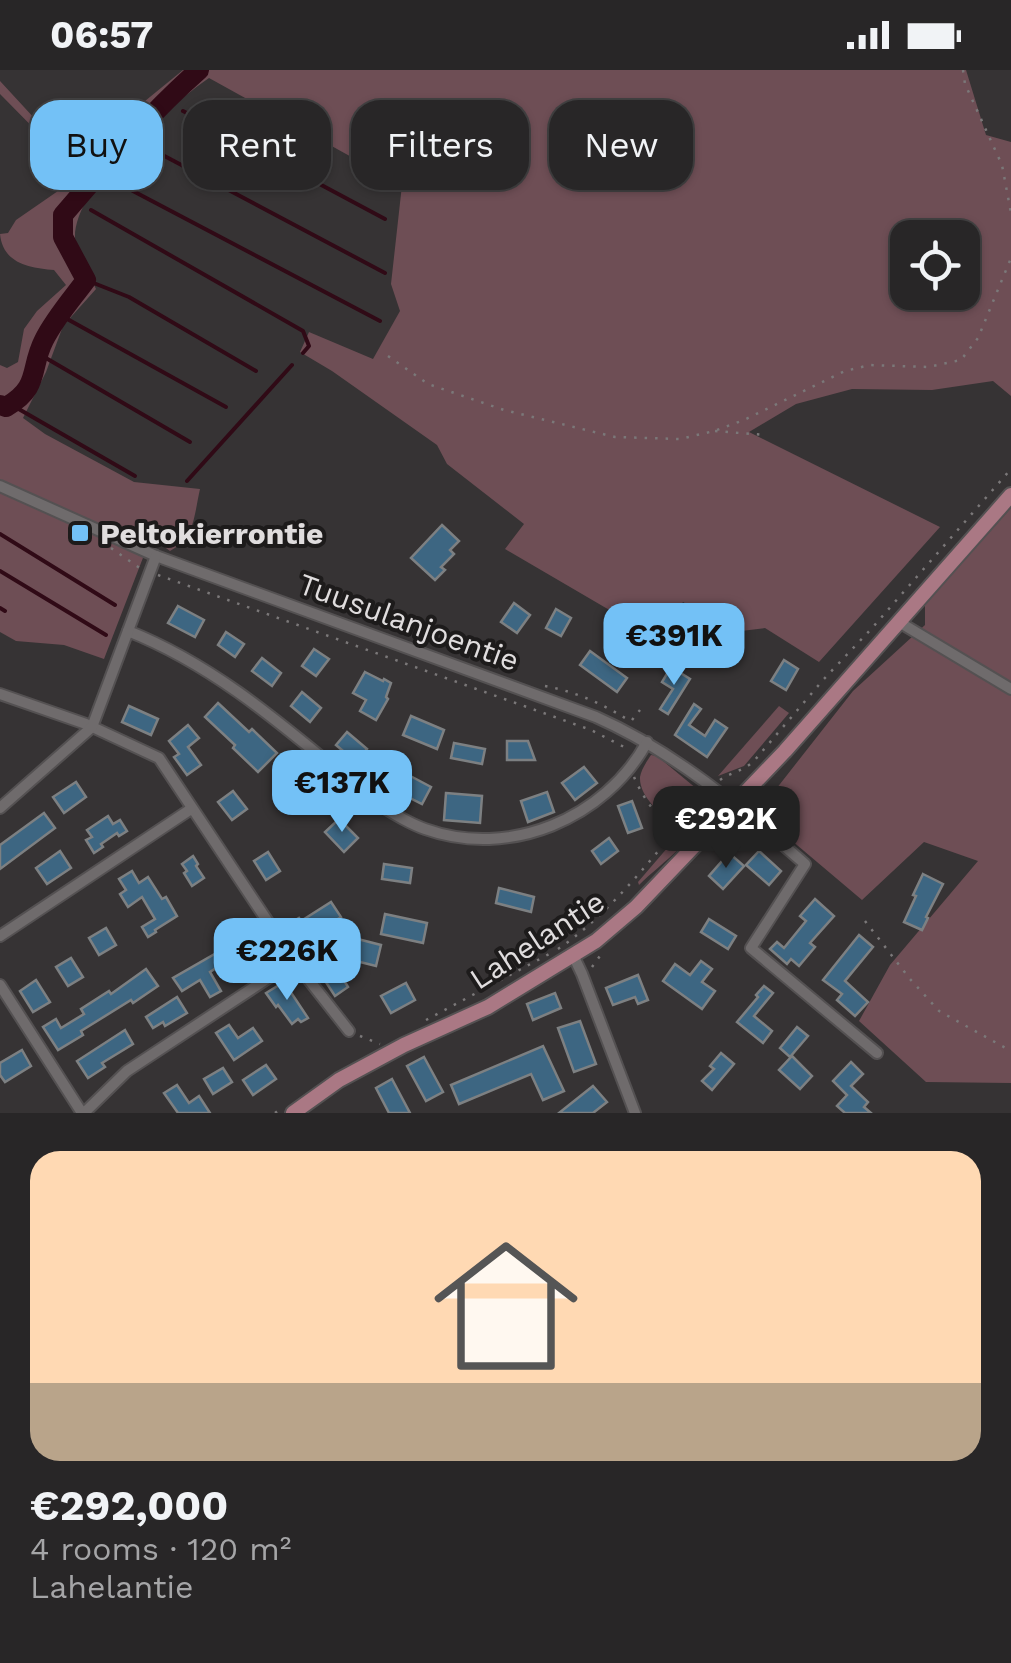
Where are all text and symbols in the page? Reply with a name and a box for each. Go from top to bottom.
text: 06:57 [50,13,153,57]
chip: Buy [30,100,163,190]
chip: Rent [183,100,331,190]
chip: Filters [351,100,529,190]
chip: New [549,100,693,190]
map controls [890,220,980,310]
button: locate [890,220,980,310]
place label: Peltokierrontie [100,516,323,551]
marker: Peltokierrontie [69,522,91,544]
street label: Tuusulanjoentie [294,566,524,678]
pin: €391K [604,603,744,688]
text: €391K [625,616,723,654]
pin: €137K [272,750,412,835]
text: €137K [294,763,390,801]
pin: €292K [656,786,796,871]
text: €292K [675,799,777,837]
street label: Lahelantie [463,884,611,996]
pin: €226K [217,918,357,1003]
text: €226K [236,931,338,969]
icon: home [416,1216,596,1396]
text: €292,000 [30,1481,228,1530]
text: 4 rooms · 120 m² [30,1530,291,1568]
text: Lahelantie [30,1568,193,1606]

